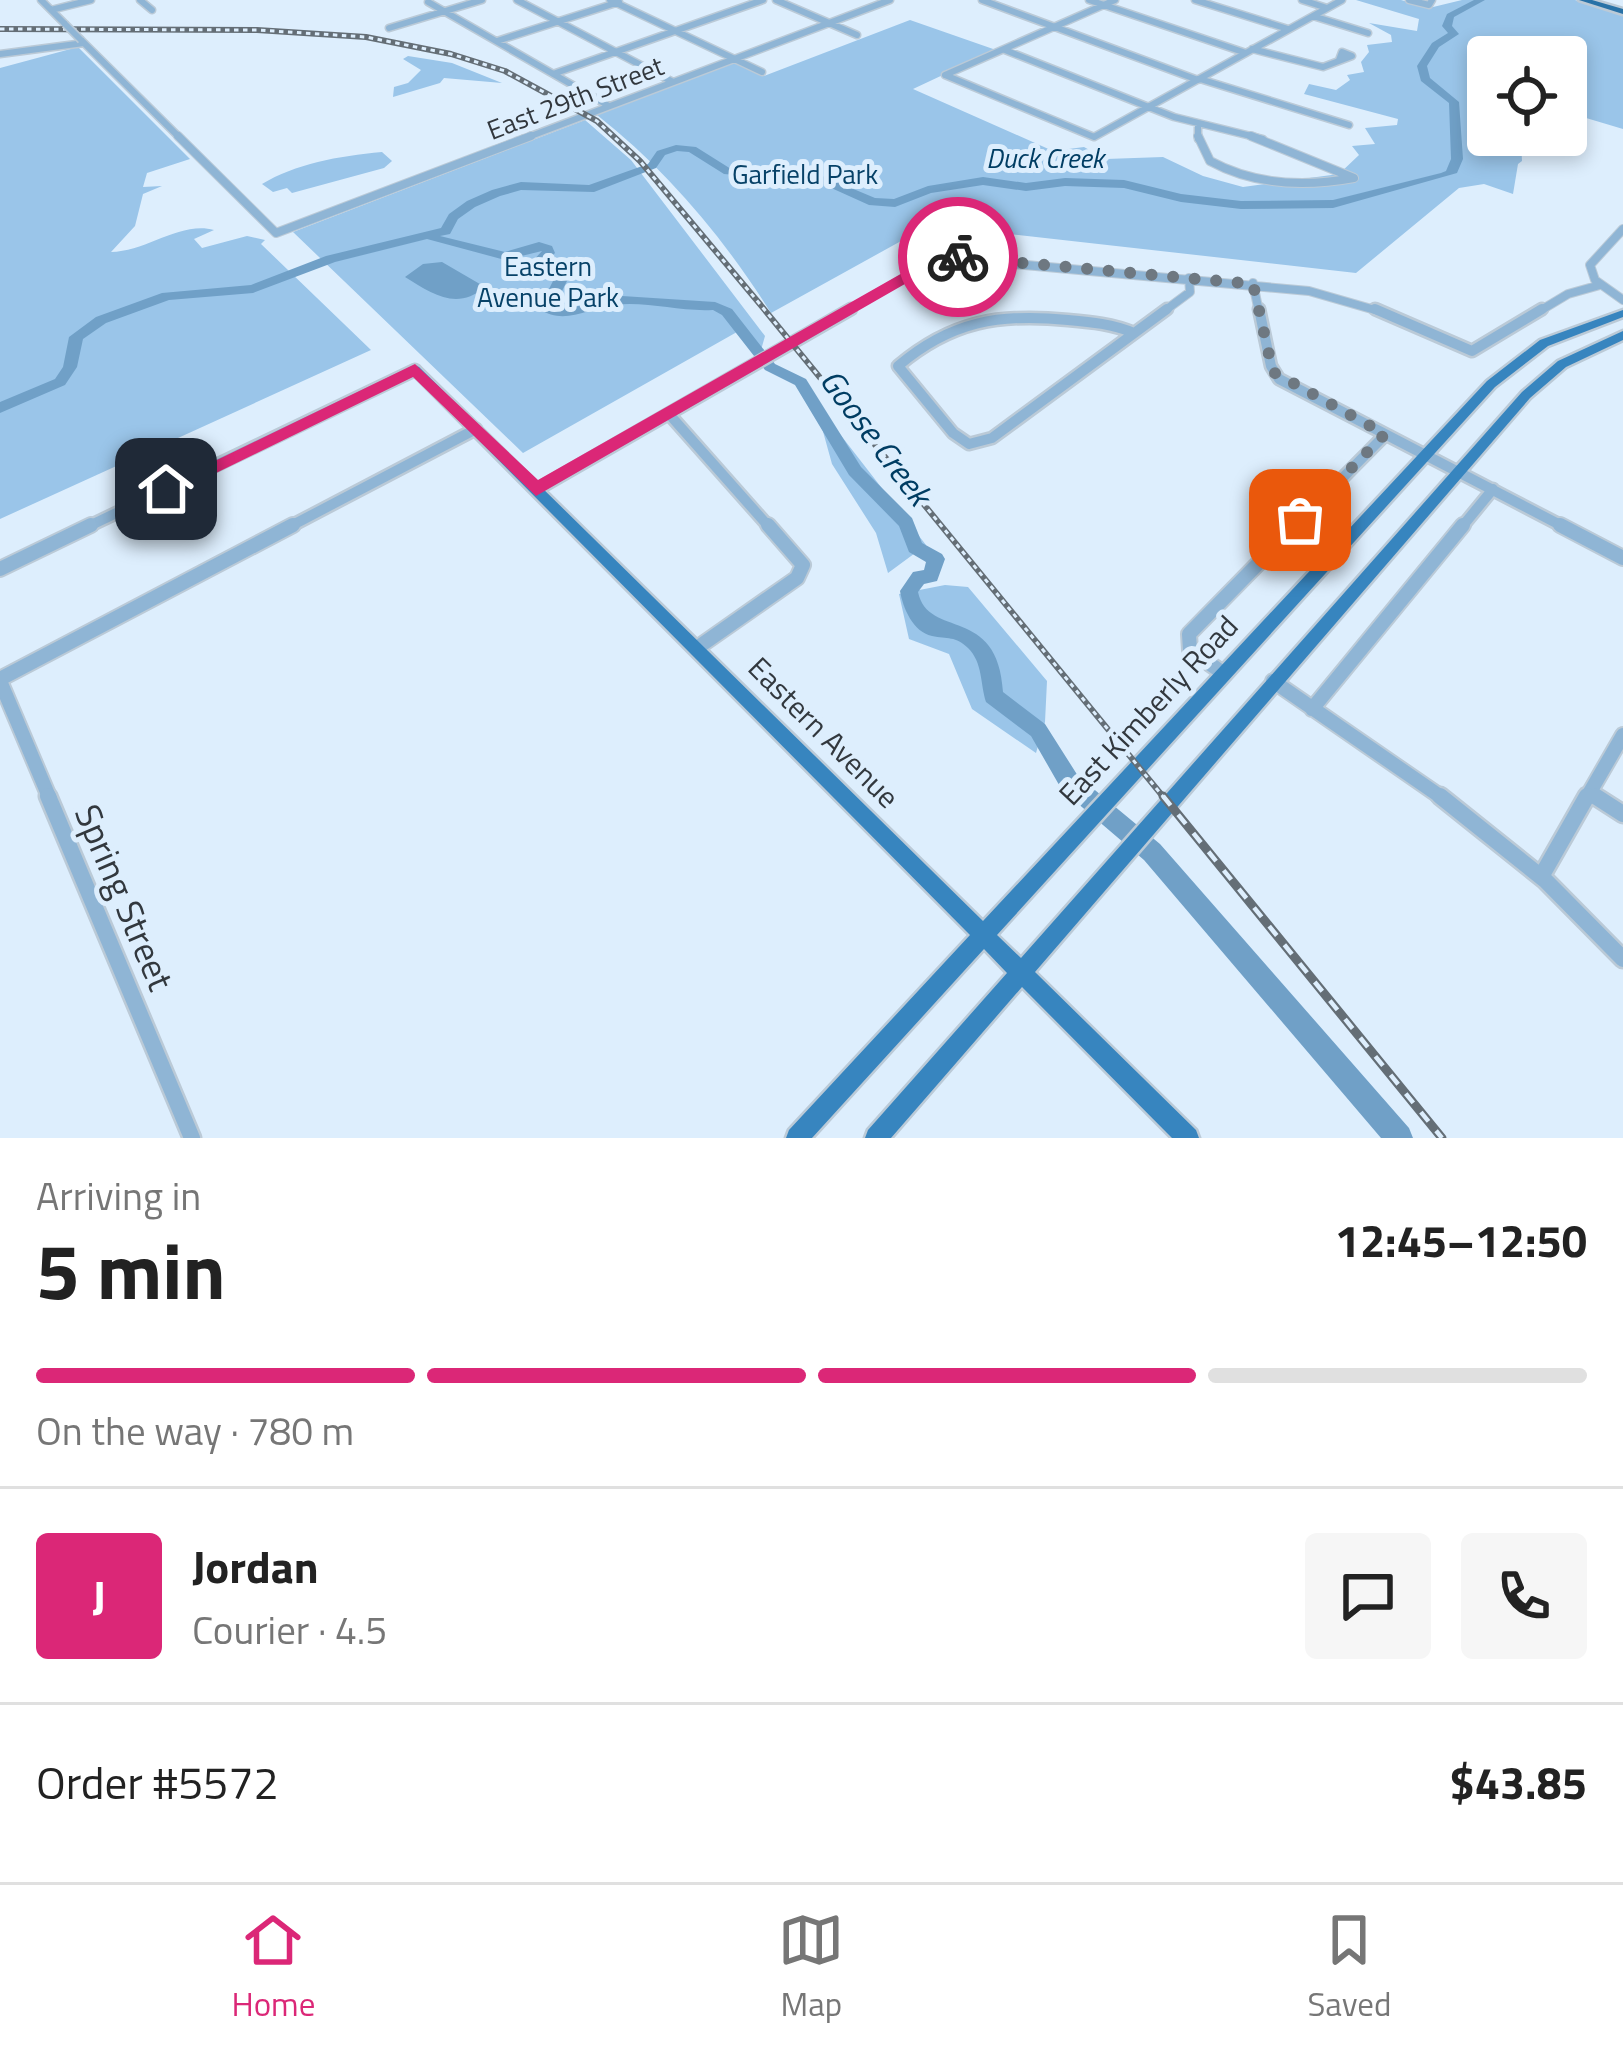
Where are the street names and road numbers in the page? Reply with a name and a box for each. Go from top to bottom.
street label: East 29th Street [481,44,670,150]
street label: East Kimberly Road [1047,604,1249,816]
street label: Eastern Avenue [738,646,910,818]
street label: Spring Street [61,795,189,999]

